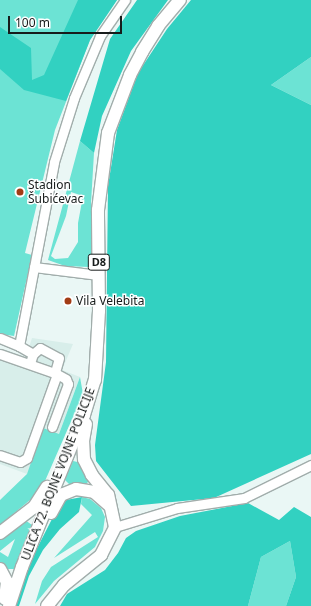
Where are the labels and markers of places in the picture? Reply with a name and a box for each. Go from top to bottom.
place label: Stadion Šubićevac [28,178,83,206]
marker: Stadion Šubićevac [15,187,25,197]
place label: Vila Velebita [76,294,144,308]
marker: Vila Velebita [63,296,73,306]

